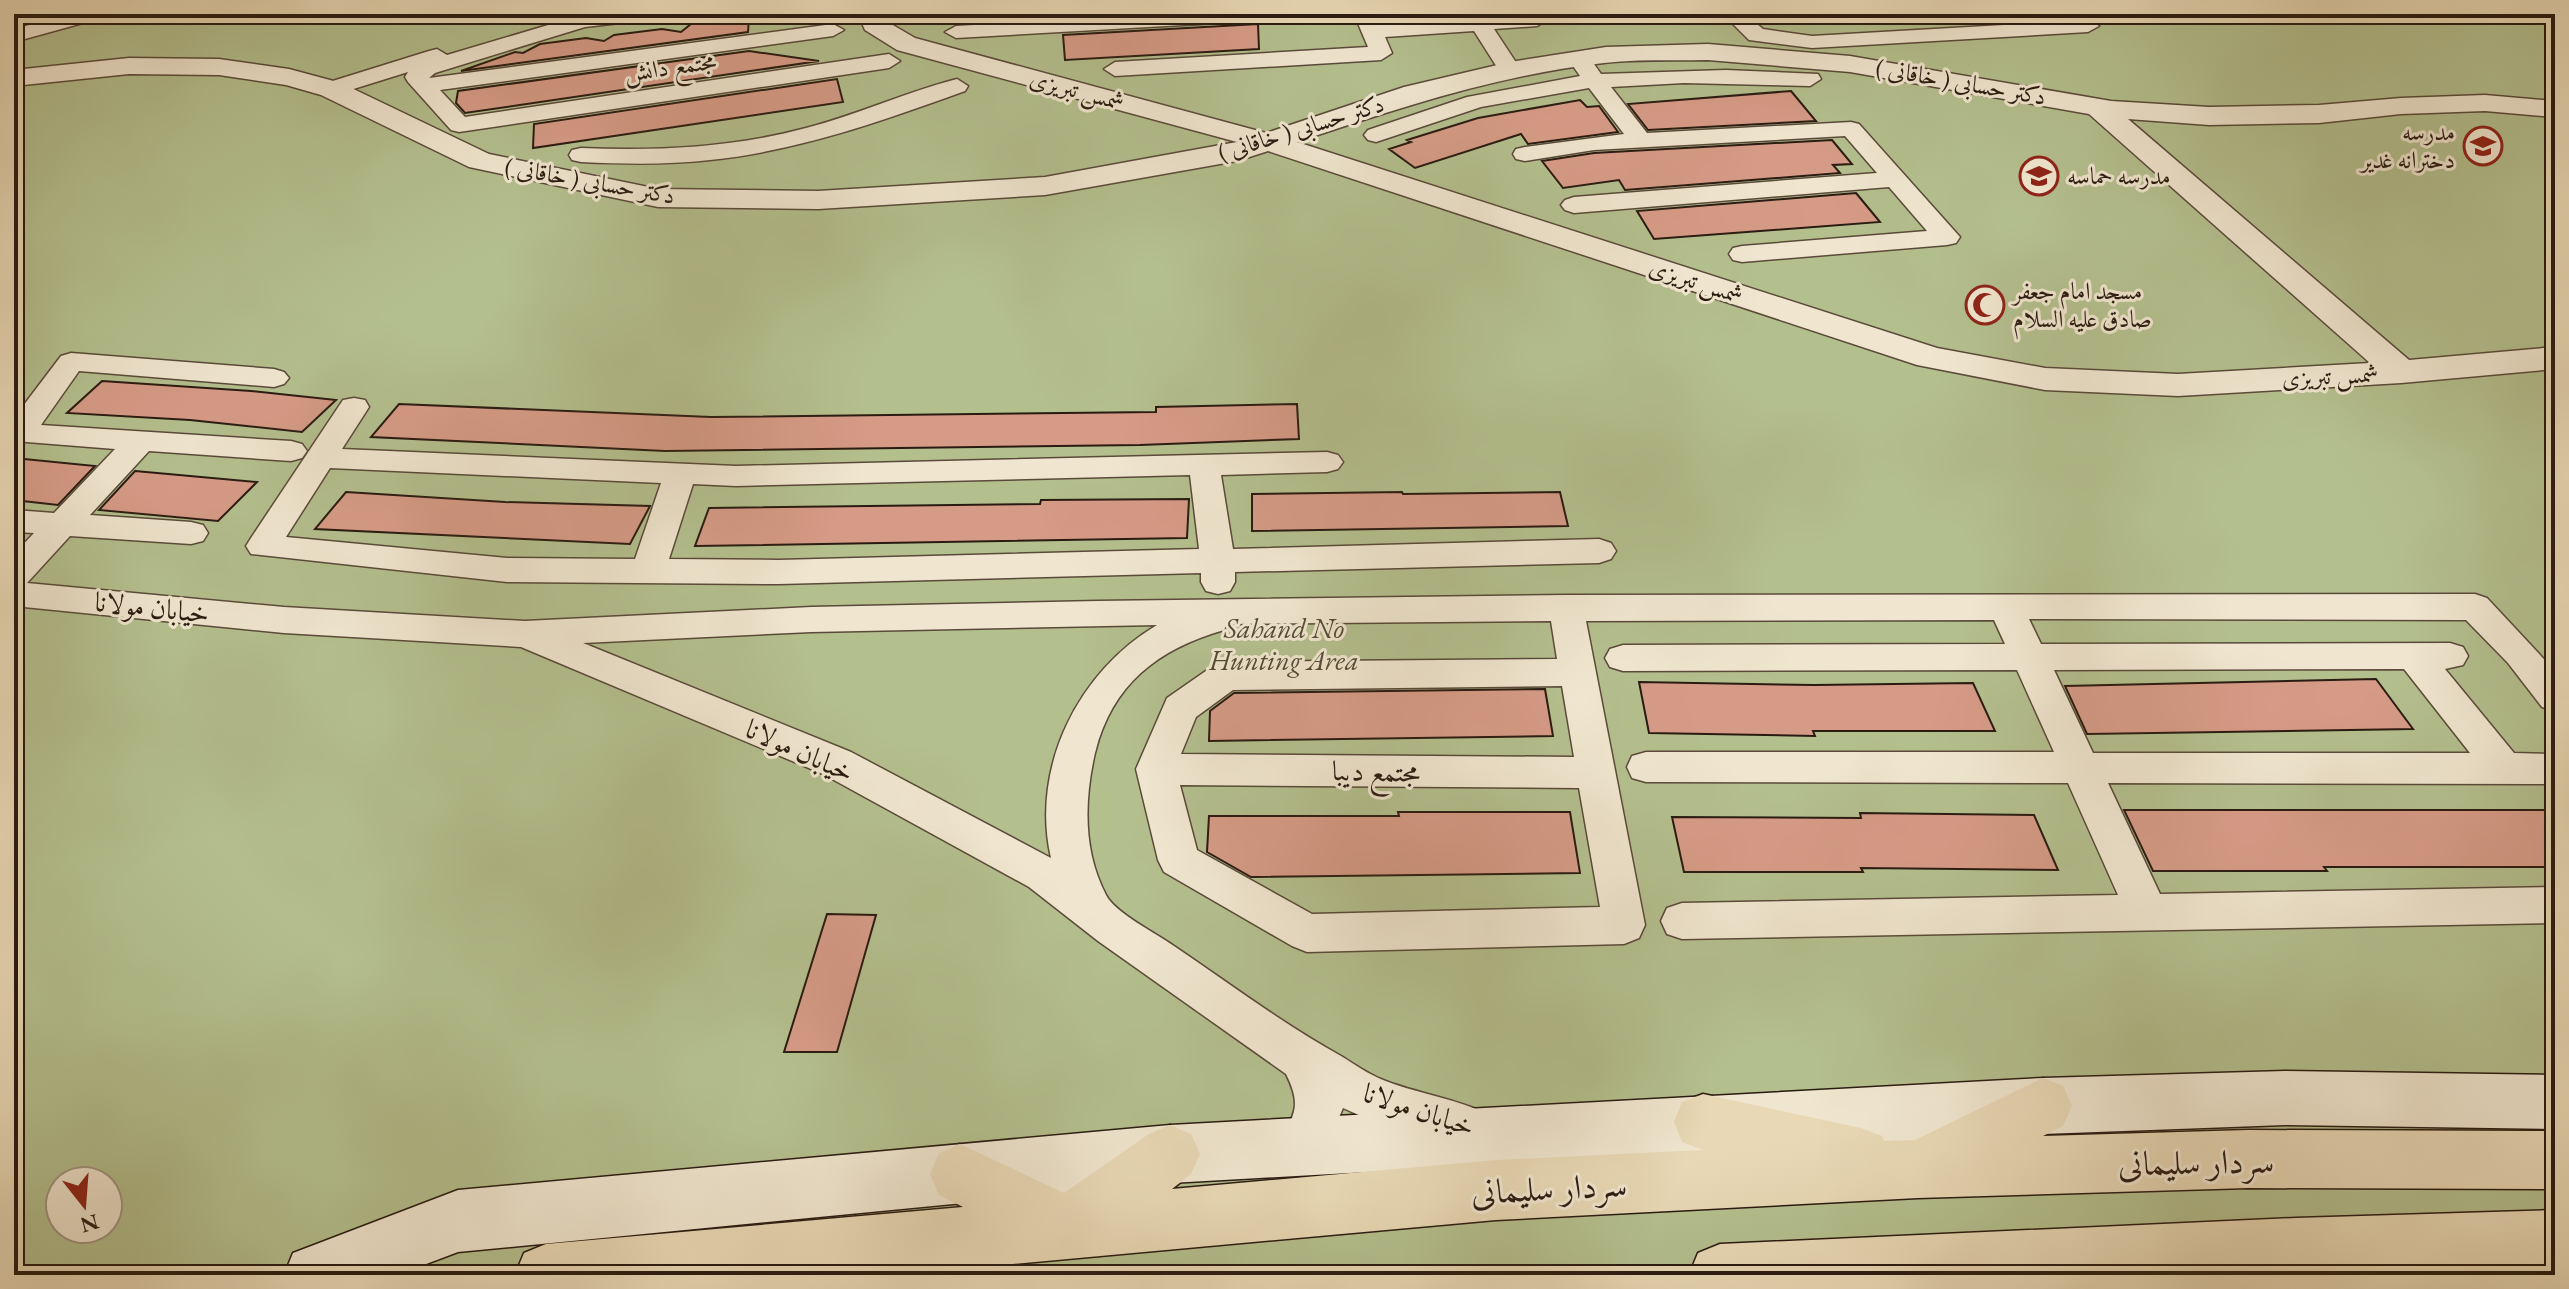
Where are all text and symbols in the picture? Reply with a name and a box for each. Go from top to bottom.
street label: مجتمع دانش [622,45,719,95]
street label: دکتر حسابی ( خاقانی ) [1873,51,2049,114]
street label: شمس تبریزی [1026,62,1128,118]
street label: دکتر حسابی ( خاقانی ) [1214,88,1388,169]
place label: مدرسه دخترانه غدیر [2358,116,2455,175]
school or university icon: مدرسه دخترانه غدیر [2462,125,2504,167]
street label: دکتر حسابی ( خاقانی ) [502,150,678,213]
school or university icon: مدرسه حماسه [2018,155,2060,197]
place label: مدرسه حماسه [2067,160,2171,191]
street label: شمس تبریزی [1645,251,1747,311]
place label: مسجد امام جعفر صادق علیه السلام [2010,275,2152,340]
mosque icon: مسجد امام جعفر صادق علیه السلام [1964,284,2006,326]
street label: شمس تبریزی [2281,357,2379,395]
street label: خیابان مولانا [93,583,211,631]
park label: Sahand No Hunting Area [1208,610,1359,678]
street label: خیابان مولانا [740,710,860,790]
street label: مجتمع دیبا [1331,752,1420,798]
street label: خیابان مولانا [1359,1074,1479,1144]
street label: سردار سلیمانی [2117,1139,2275,1186]
street label: سردار سلیمانی [1470,1162,1628,1215]
north arrow [44,1165,124,1245]
text: N [77,1207,102,1240]

